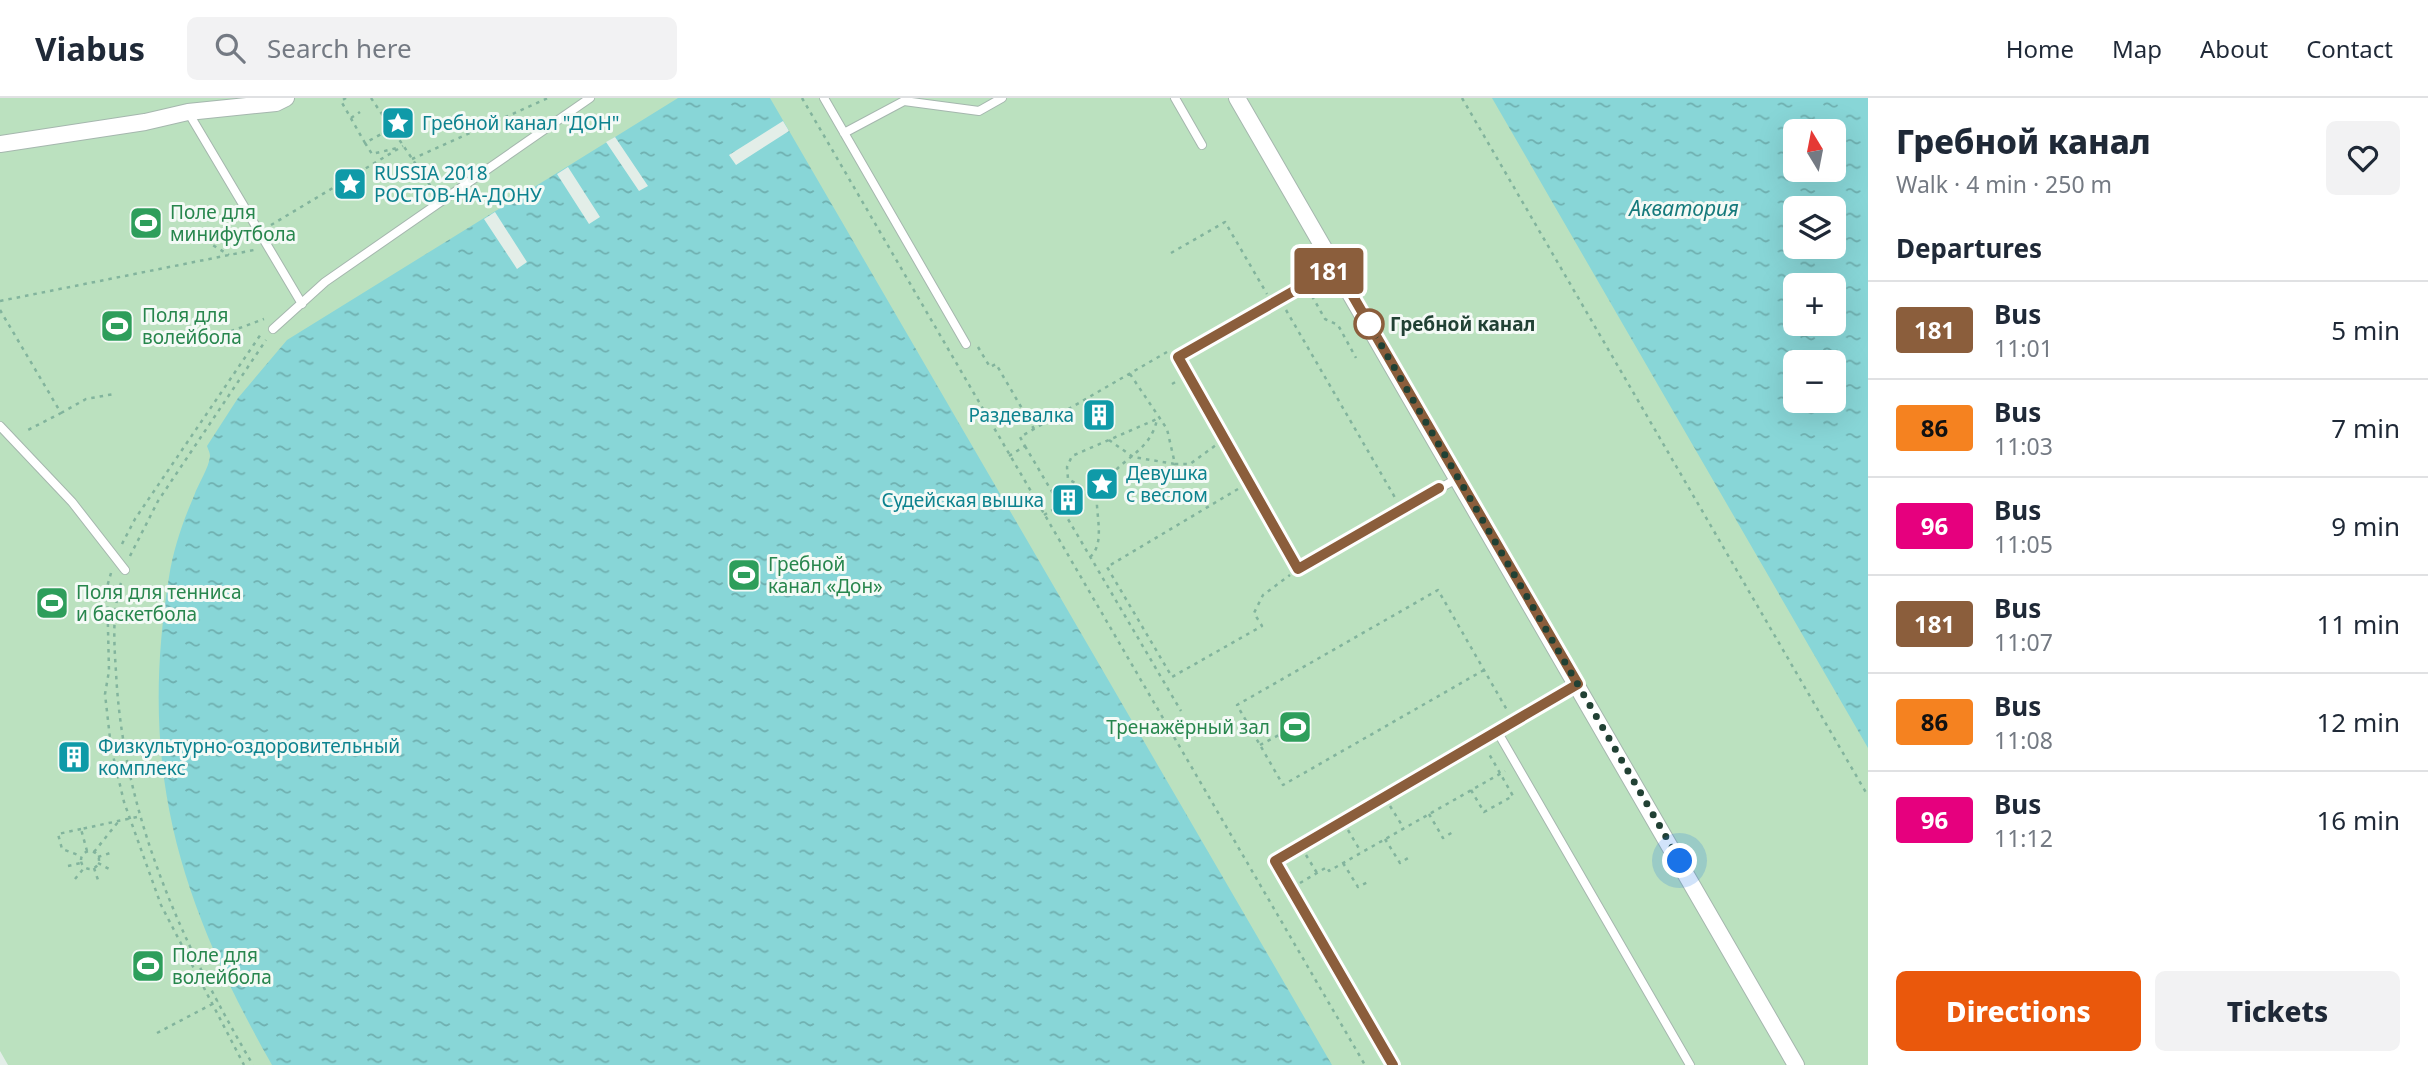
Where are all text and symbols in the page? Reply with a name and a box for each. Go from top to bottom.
search box [187,17,677,80]
text: Viabus [35,26,145,71]
icon: search [211,29,249,67]
text: Search here [267,30,412,66]
text: Home [2006,32,2074,65]
text: Map [2112,32,2162,65]
text: About [2200,32,2268,65]
text: Contact [2306,32,2393,65]
place icon: Гребной канал "ДОН" [379,104,417,142]
place label: Гребной канал "ДОН" [422,110,620,136]
north arrow [1783,119,1846,182]
map controls [1783,119,1846,413]
text: Гребной канал [1896,119,2151,164]
button: heart [2326,121,2400,195]
place label: RUSSIA 2018 РОСТОВ-НА-ДОНУ [374,160,542,208]
place icon: RUSSIA 2018 РОСТОВ-НА-ДОНУ [331,165,369,203]
text: Walk · 4 min · 250 m [1896,168,2112,200]
water label: Акватория [1627,194,1739,222]
button: layers [1783,196,1846,259]
place label: Поле для минифутбола [170,199,296,247]
sports icon: Поле для минифутбола [127,204,165,242]
text: Departures [1896,230,2042,266]
line badge: 181 [1289,248,1369,294]
text: 181 [1308,254,1350,287]
button: + [1783,273,1846,336]
text: Bus [1994,296,2041,332]
place label: Поля для волейбола [142,302,242,350]
sports icon: Поля для волейбола [98,307,136,345]
marker: Гребной канал [1354,309,1384,339]
place label: Гребной канал [1390,311,1535,337]
text: 5 min [2331,312,2400,348]
text: 181 [1914,313,1955,346]
text: 11:01 [1994,332,2053,364]
button: − [1783,350,1846,413]
text: Bus [1994,394,2041,430]
building icon: Раздевалка [1080,396,1118,434]
place label: Раздевалка [968,402,1074,428]
text: 7 min [2331,410,2400,446]
text: 86 [1921,411,1948,444]
text: 11:03 [1994,430,2053,462]
place label: Девушка с веслом [1126,460,1208,508]
place icon: Девушка с веслом [1083,465,1121,503]
building icon: Судейская вышка [1049,481,1087,519]
place label: Судейская вышка [881,487,1044,513]
text: Bus [1994,492,2041,528]
text: 9 min [2331,508,2400,544]
text: 96 [1921,509,1948,542]
text: 11:05 [1994,528,2053,560]
place label: Гребной канал «Дон» [768,551,883,599]
sports icon: Гребной канал «Дон» [725,556,763,594]
place label: Поля для тенниса и баскетбола [76,579,242,627]
sports icon: Поля для тенниса и баскетбола [33,584,71,622]
text: Bus [1994,590,2041,626]
text: 11 min [2316,606,2400,642]
text: 181 [1914,607,1955,640]
text: 11:07 [1994,626,2053,658]
text: Bus [1994,688,2041,724]
text: 12 min [2316,704,2400,740]
text: 86 [1921,705,1948,738]
sports icon: Тренажёрный зал [1276,708,1314,746]
place label: Тренажёрный зал [1106,714,1270,740]
text: 11:08 [1994,724,2053,756]
place label: Физкультурно-оздоровительный комплекс [98,733,400,781]
building icon: Физкультурно-оздоровительный комплекс [55,738,93,776]
text: Bus [1994,786,2041,822]
text: 16 min [2316,802,2400,838]
text: 96 [1921,803,1948,836]
text: 11:12 [1994,822,2053,854]
your location [1662,843,1697,878]
place label: Поле для волейбола [172,942,272,990]
sports icon: Поле для волейбола [129,947,167,985]
button: Directions [1896,971,2141,1051]
button: Tickets [2155,971,2400,1051]

